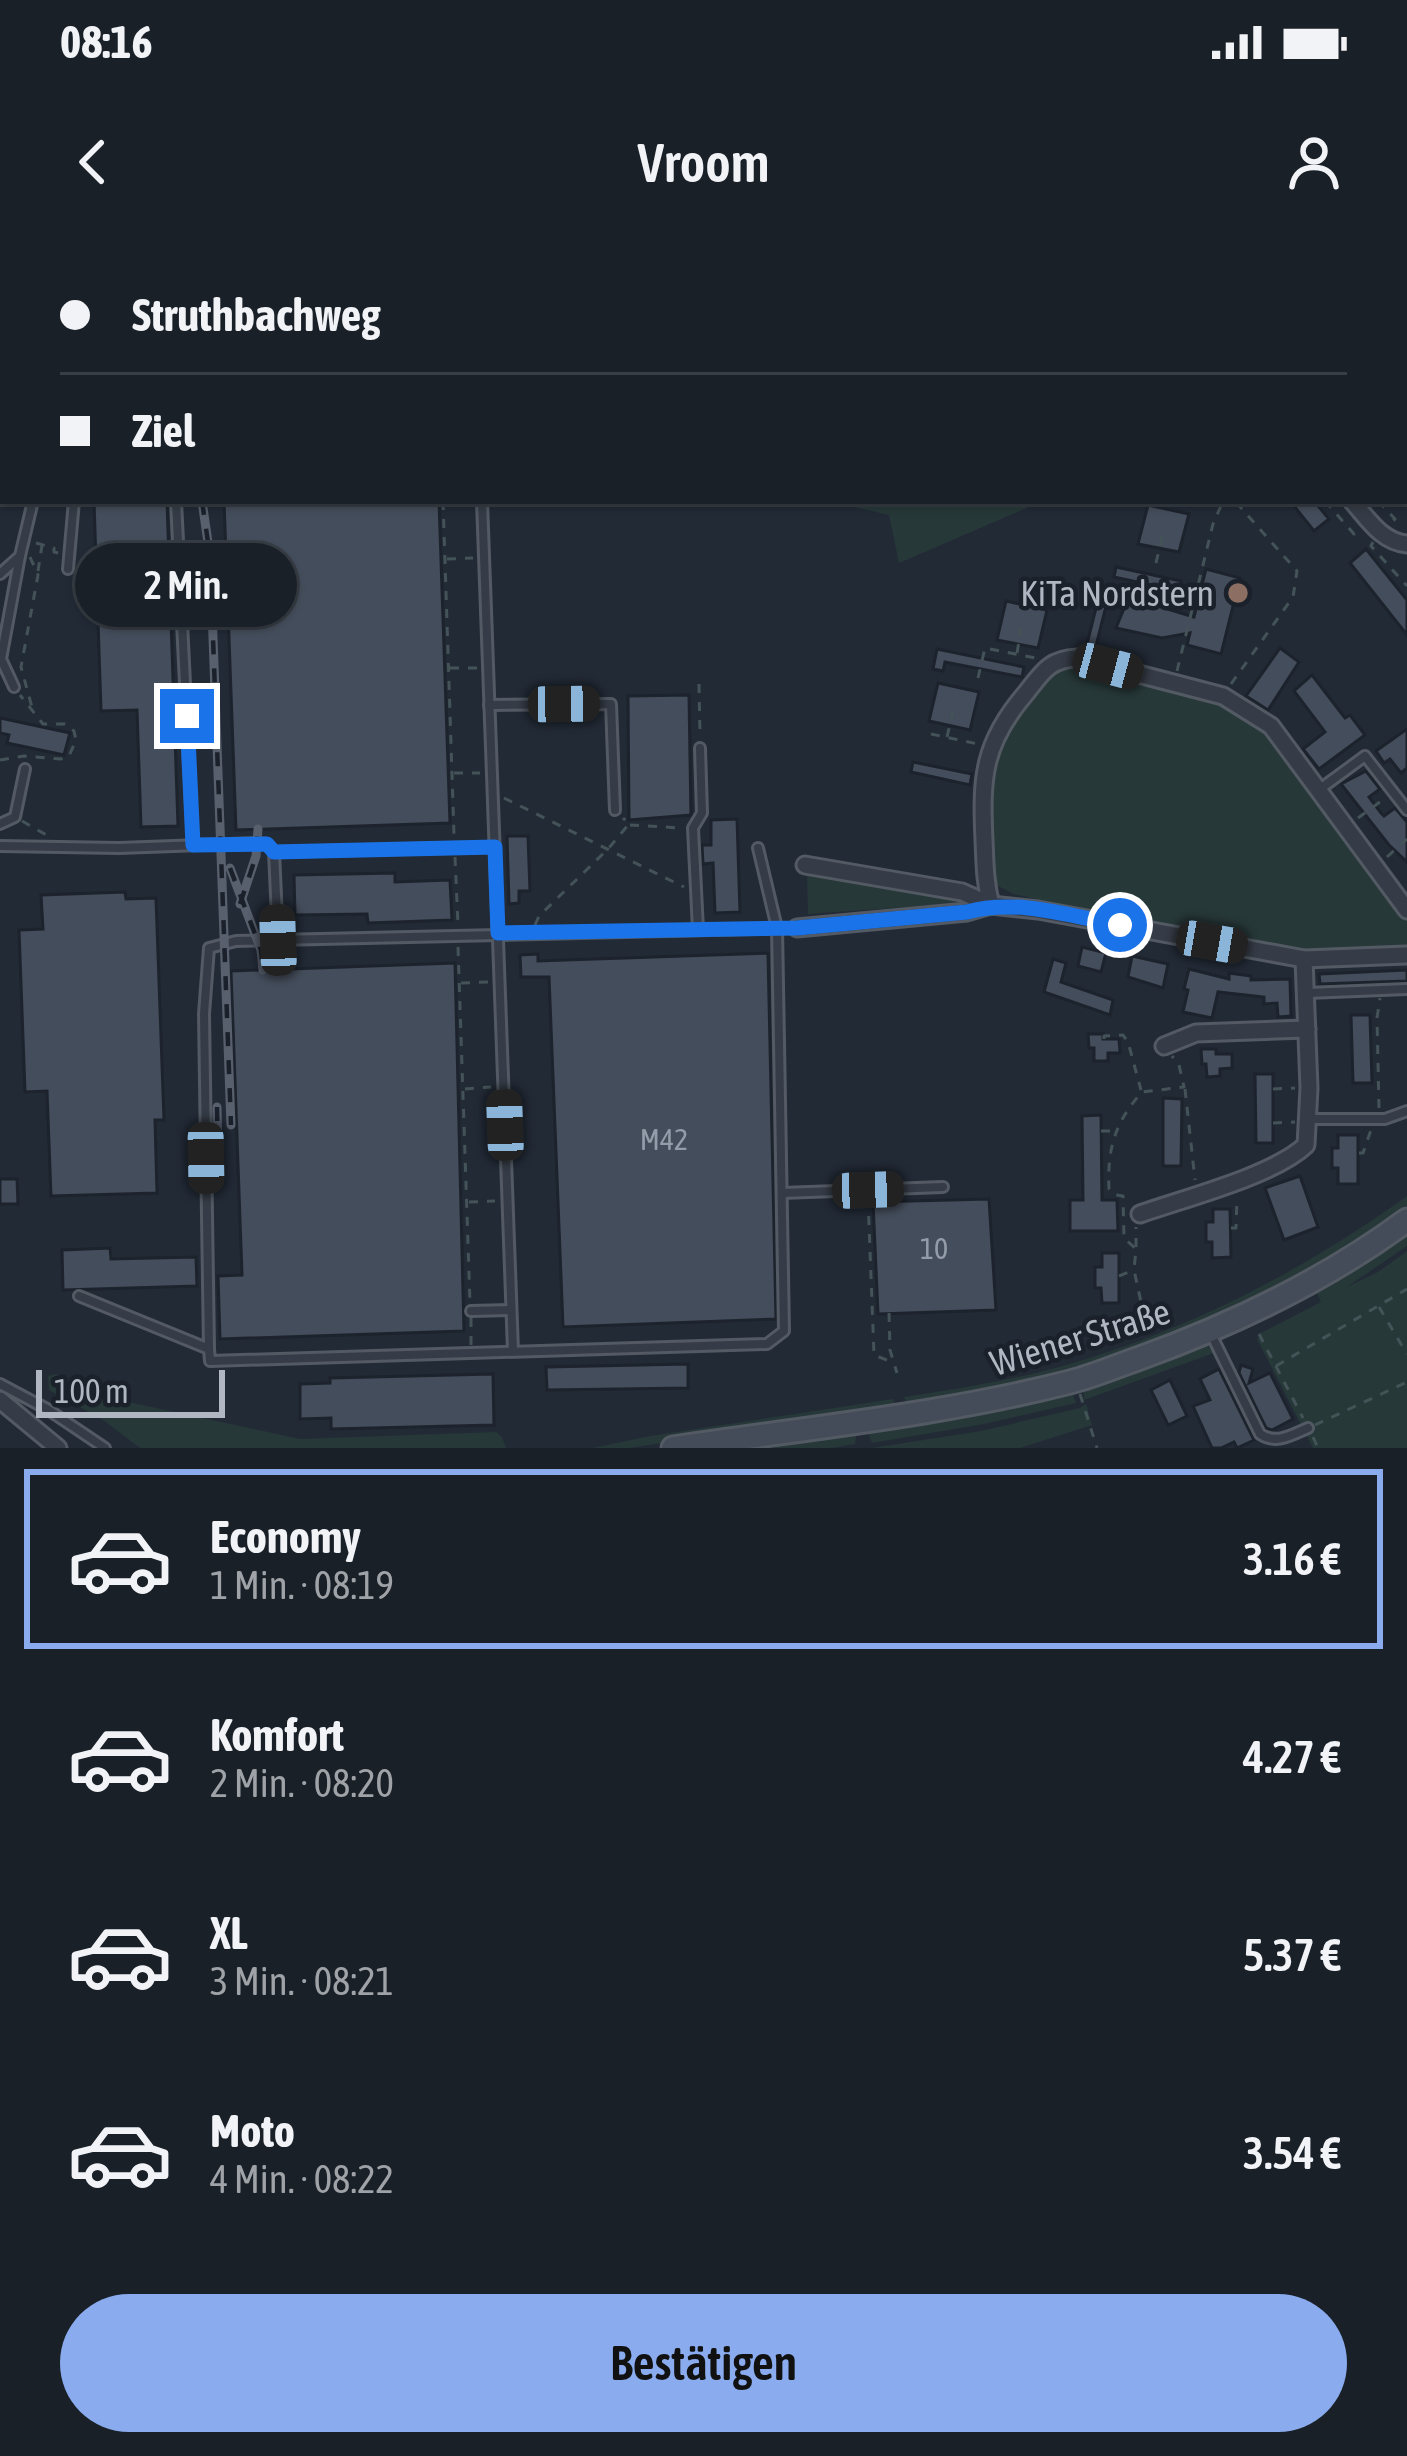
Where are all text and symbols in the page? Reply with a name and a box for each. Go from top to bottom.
text: 08:16 [60,16,153,68]
icon: back [60,129,126,195]
icon: person [1281,129,1347,195]
text: Vroom [637,132,770,193]
text: Struthbachweg [132,289,381,341]
text: Ziel [132,405,195,457]
callout: 2 Min. [76,542,298,626]
text: 2 Min. [144,563,228,607]
place label: KiTa Nordstern [1020,572,1214,614]
marker: KiTa Nordstern [1225,580,1251,606]
car [1069,639,1147,693]
car [528,685,600,723]
route end [160,689,214,743]
route start [1093,898,1147,952]
car [259,903,297,977]
car [1173,918,1251,966]
car [486,1088,524,1162]
car [187,1122,225,1194]
house number: M42 [640,1122,688,1156]
car [831,1171,905,1209]
house number: 10 [920,1231,948,1265]
street label: Wiener Straße [985,1290,1175,1384]
scale bar [36,1364,225,1417]
text: 100 m [54,1372,129,1410]
icon: car [66,1505,174,1613]
text: Economy [210,1511,361,1563]
text: 3.16 € [1243,1533,1341,1585]
text: 1 Min. · 08:19 [210,1563,394,1607]
icon: car [66,1703,174,1811]
text: Komfort [210,1709,344,1761]
text: 4.27 € [1243,1731,1341,1783]
text: 2 Min. · 08:20 [210,1761,394,1805]
icon: car [66,1901,174,2009]
text: XL [210,1907,248,1959]
text: 5.37 € [1243,1929,1341,1981]
text: 3 Min. · 08:21 [210,1959,394,2003]
icon: car [66,2099,174,2207]
text: Moto [210,2105,295,2157]
text: 3.54 € [1243,2127,1341,2179]
text: 4 Min. · 08:22 [210,2157,394,2201]
button: Bestätigen [60,2294,1347,2432]

